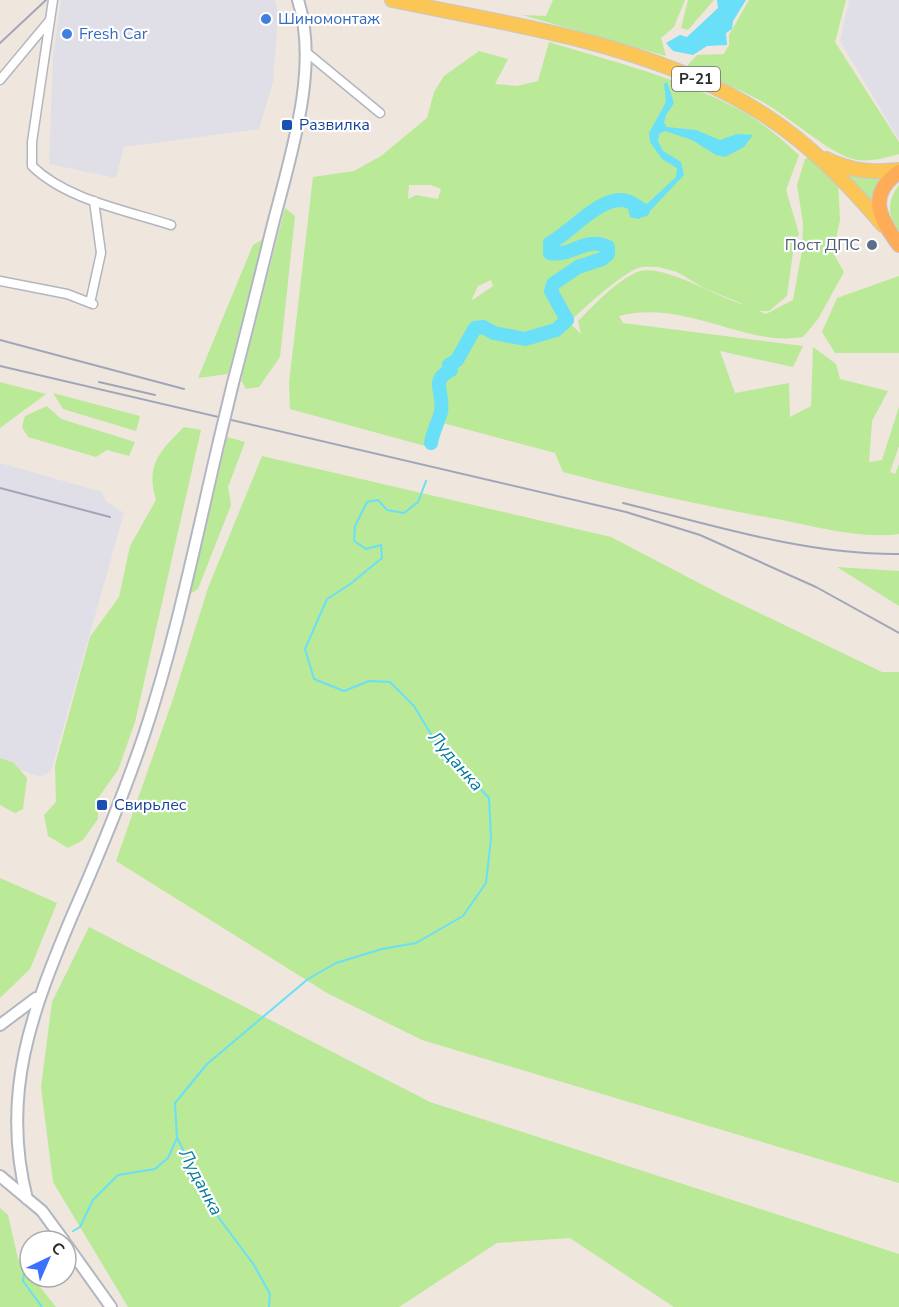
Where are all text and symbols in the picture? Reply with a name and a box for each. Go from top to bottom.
place label: Шиномонтаж [278,8,380,30]
marker: Шиномонтаж [259,12,273,26]
place label: Fresh Car [79,23,148,45]
marker: Fresh Car [60,27,74,41]
road number: Р-21 [672,67,720,91]
place label: Развилка [299,114,370,136]
marker: Развилка [280,118,294,132]
place label: Пост ДПС [785,234,860,256]
marker: Пост ДПС [865,238,879,252]
water label: Луданка [422,725,489,796]
place label: Свирьлес [114,794,187,816]
marker: Свирьлес [95,798,109,812]
water label: Луданка [173,1143,229,1220]
north arrow [18,1229,78,1289]
text: С [46,1237,69,1261]

